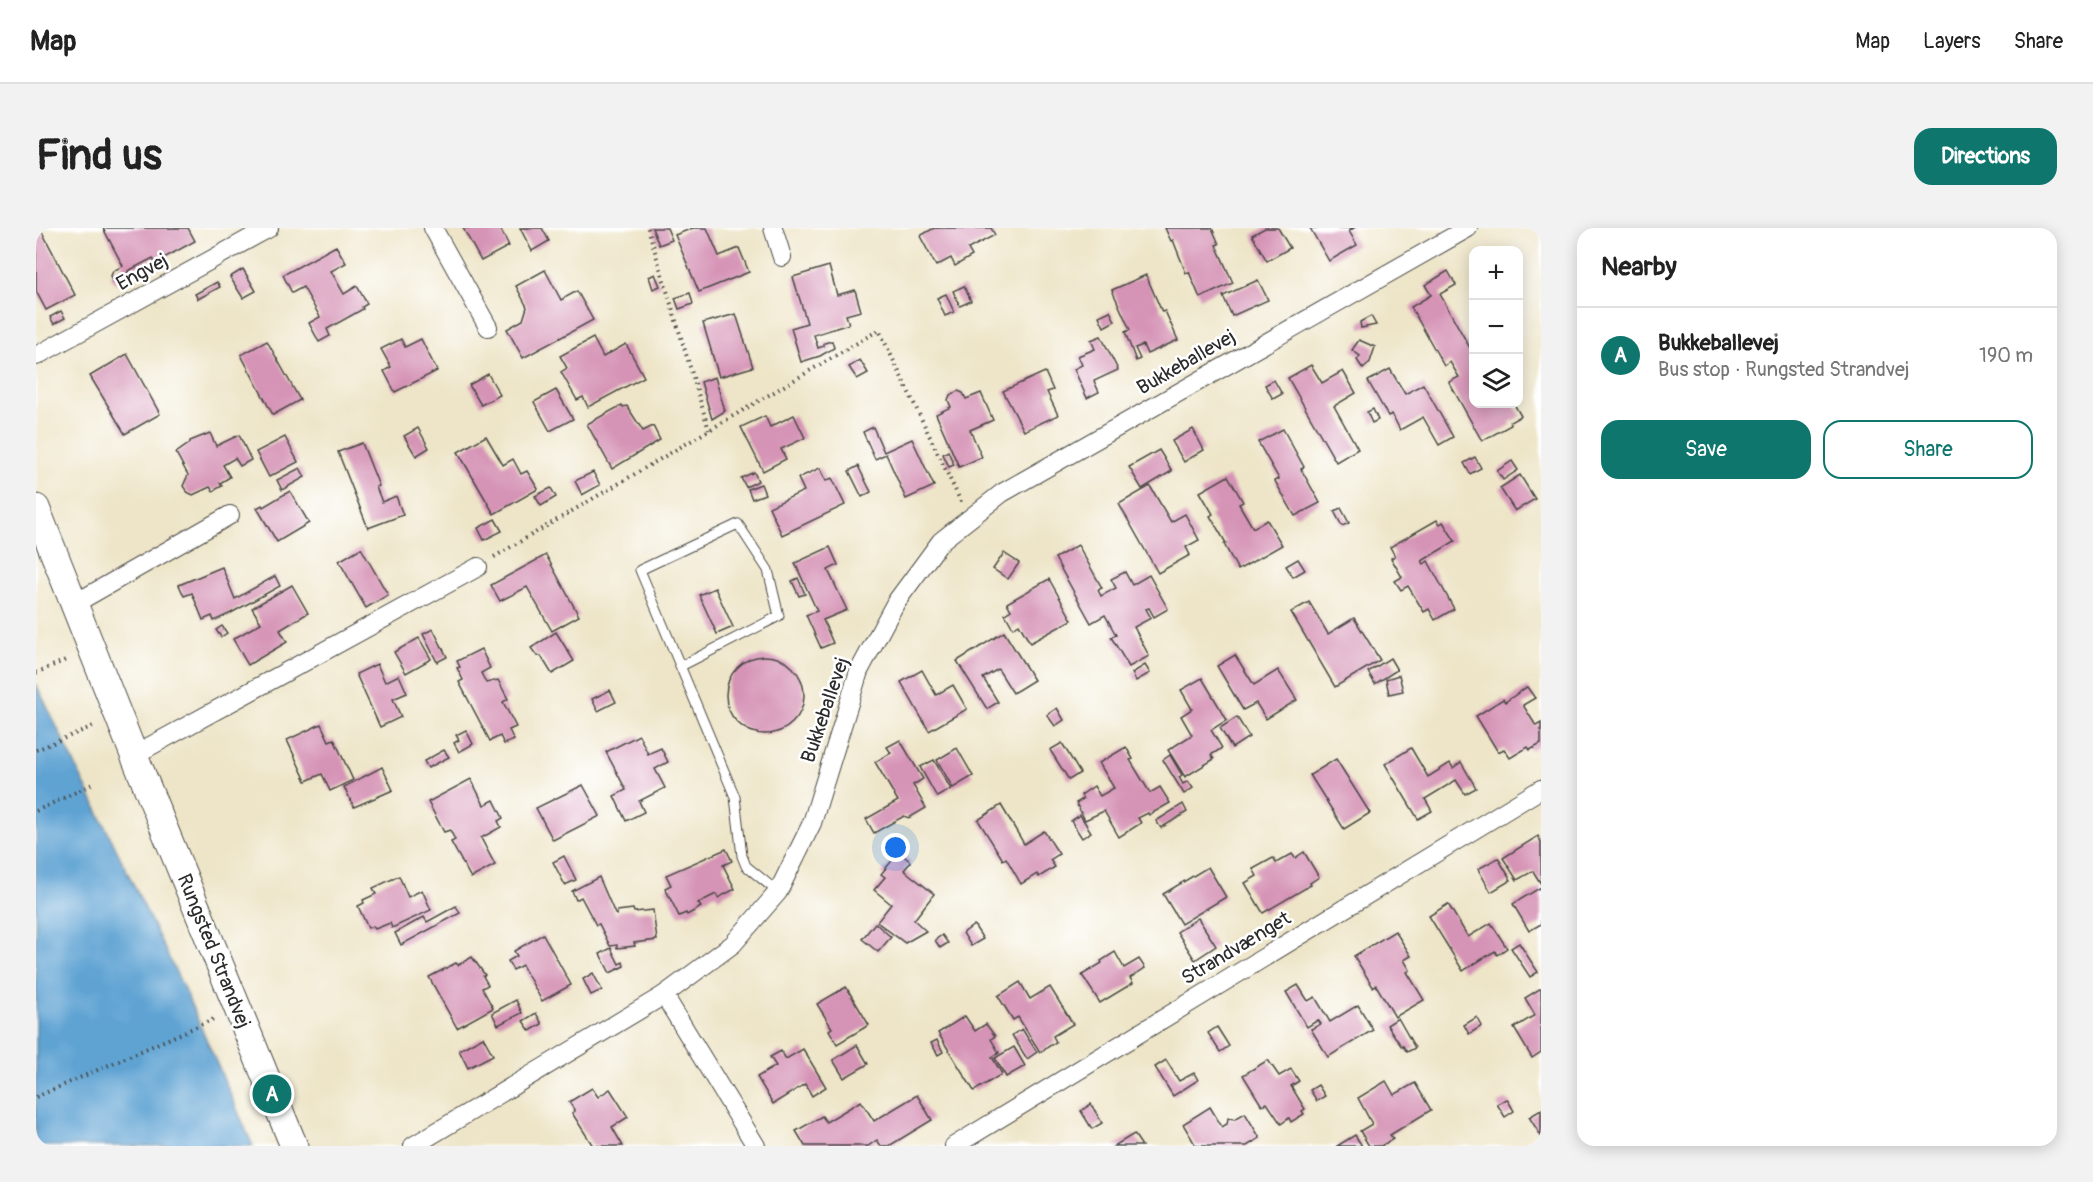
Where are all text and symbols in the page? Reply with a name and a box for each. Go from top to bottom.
text: Map [30,24,76,59]
text: Map [1855,28,1890,55]
text: Layers [1923,28,1981,55]
text: Share [2014,28,2063,55]
button: Directions [1914,128,2057,185]
text: Find us [36,130,162,182]
map controls [1469,246,1523,408]
button: + [1469,246,1523,300]
street label: Engvej [112,248,172,296]
text: Nearby [1601,251,1677,283]
button: − [1469,300,1523,354]
street label: Bukkeballevej [1132,324,1240,400]
text: Bukkeballevej [1658,329,1779,357]
text: A [1614,343,1627,368]
text: 190 m [1979,343,2033,368]
button: layers [1469,354,1523,408]
text: Bus stop · Rungsted Strandvej [1658,357,1909,382]
button: Save [1601,420,1811,479]
button: Share [1823,420,2033,479]
street label: Bukkeballevej [795,654,855,766]
your location [881,833,910,862]
street label: Rungsted Strandvej [172,870,256,1032]
street label: Strandvænget [1177,905,1296,990]
pin: A [252,1072,292,1116]

